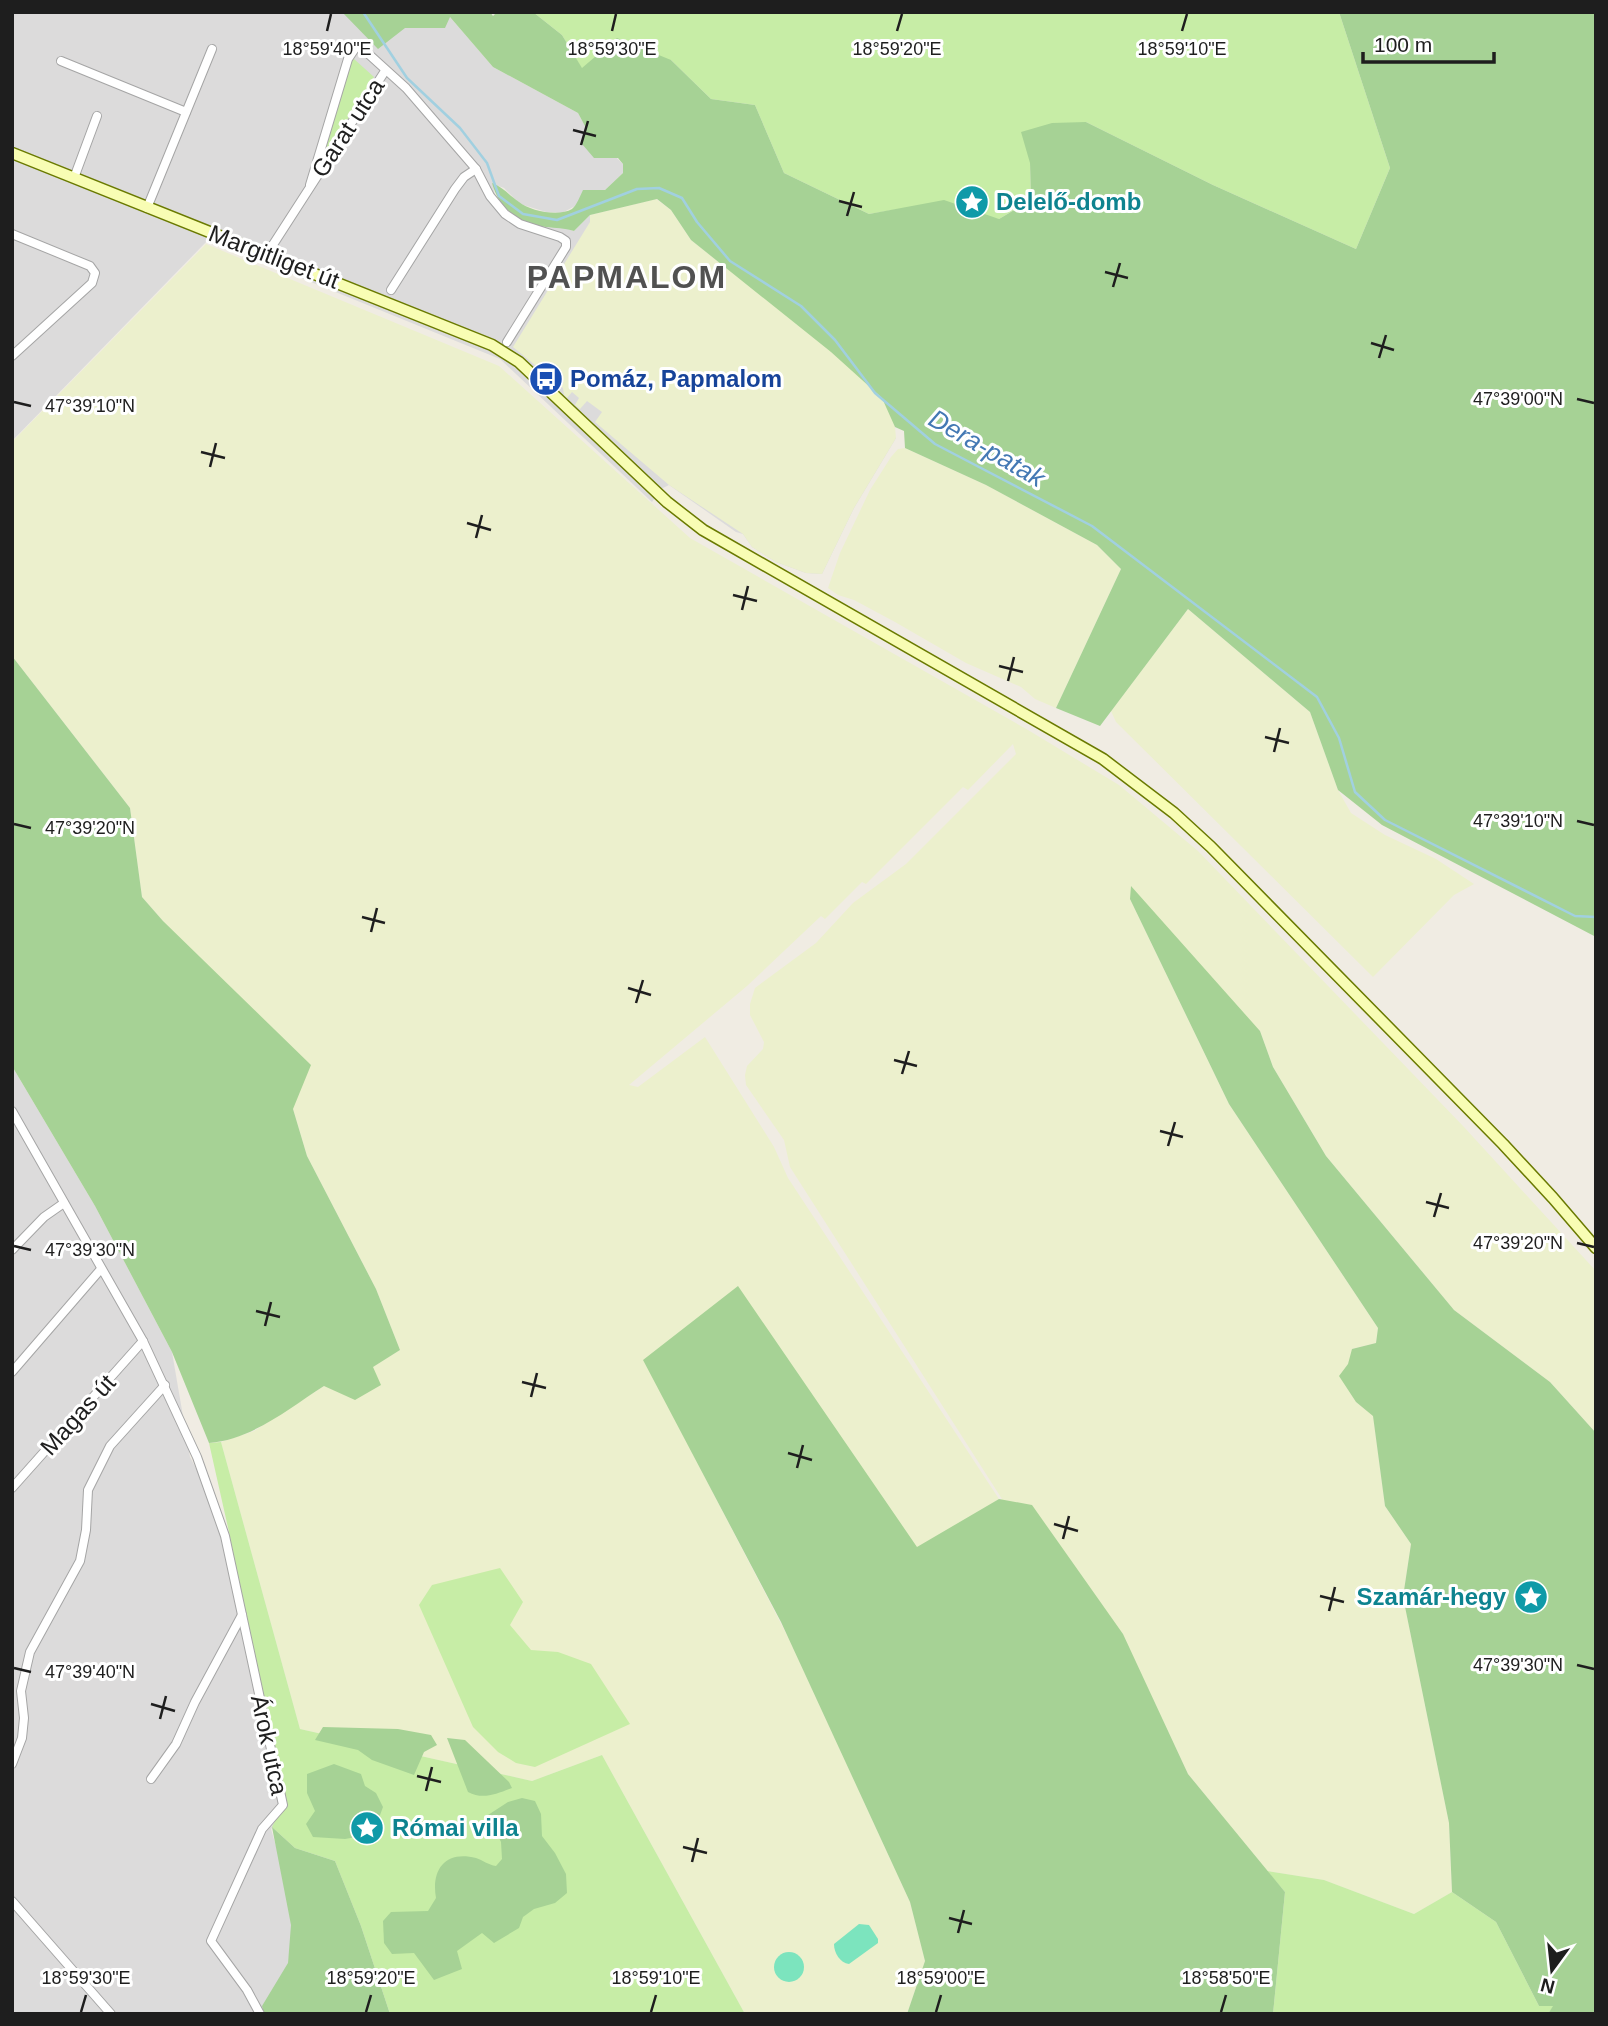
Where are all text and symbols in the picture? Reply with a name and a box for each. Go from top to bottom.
scale bar [1363,21,1494,65]
text: 100 m [1374,33,1432,56]
text: 18°59'40"E [282,39,372,59]
text: 18°59'30"E [567,39,657,59]
text: 18°59'20"E [852,39,942,59]
text: 18°59'10"E [1137,39,1227,59]
street label: Garat utca [306,73,390,182]
place icon: Delelő-domb [953,183,991,221]
place label: Delelő-domb [996,188,1141,215]
street label: Margitliget út [205,219,343,294]
district label: PAPMALOM [527,259,727,295]
bus stop icon: Pomáz, Papmalom [527,360,565,398]
place label: Pomáz, Papmalom [570,365,782,392]
text: 47°39'00"N [1473,389,1563,409]
text: 47°39'10"N [45,396,135,416]
water label: Dera-patak [924,403,1052,494]
text: 47°39'10"N [1473,811,1563,831]
text: 47°39'20"N [45,818,135,838]
text: 47°39'20"N [1473,1233,1563,1253]
text: 47°39'30"N [45,1240,135,1260]
street label: Magas út [35,1369,121,1460]
place icon: Szamár-hegy [1512,1578,1550,1616]
place label: Szamár-hegy [1357,1583,1507,1610]
text: 47°39'30"N [1473,1655,1563,1675]
text: 47°39'40"N [45,1662,135,1682]
street label: Árok utca [246,1693,293,1798]
place icon: Római villa [348,1809,386,1847]
place label: Római villa [392,1814,519,1841]
north arrow [1517,1935,1587,2005]
text: 18°59'30"E [41,1968,131,1988]
text: 18°59'20"E [326,1968,416,1988]
text: 18°59'10"E [611,1968,701,1988]
text: 18°59'00"E [896,1968,986,1988]
text: 18°58'50"E [1181,1968,1271,1988]
text: N [1538,1974,1557,1998]

